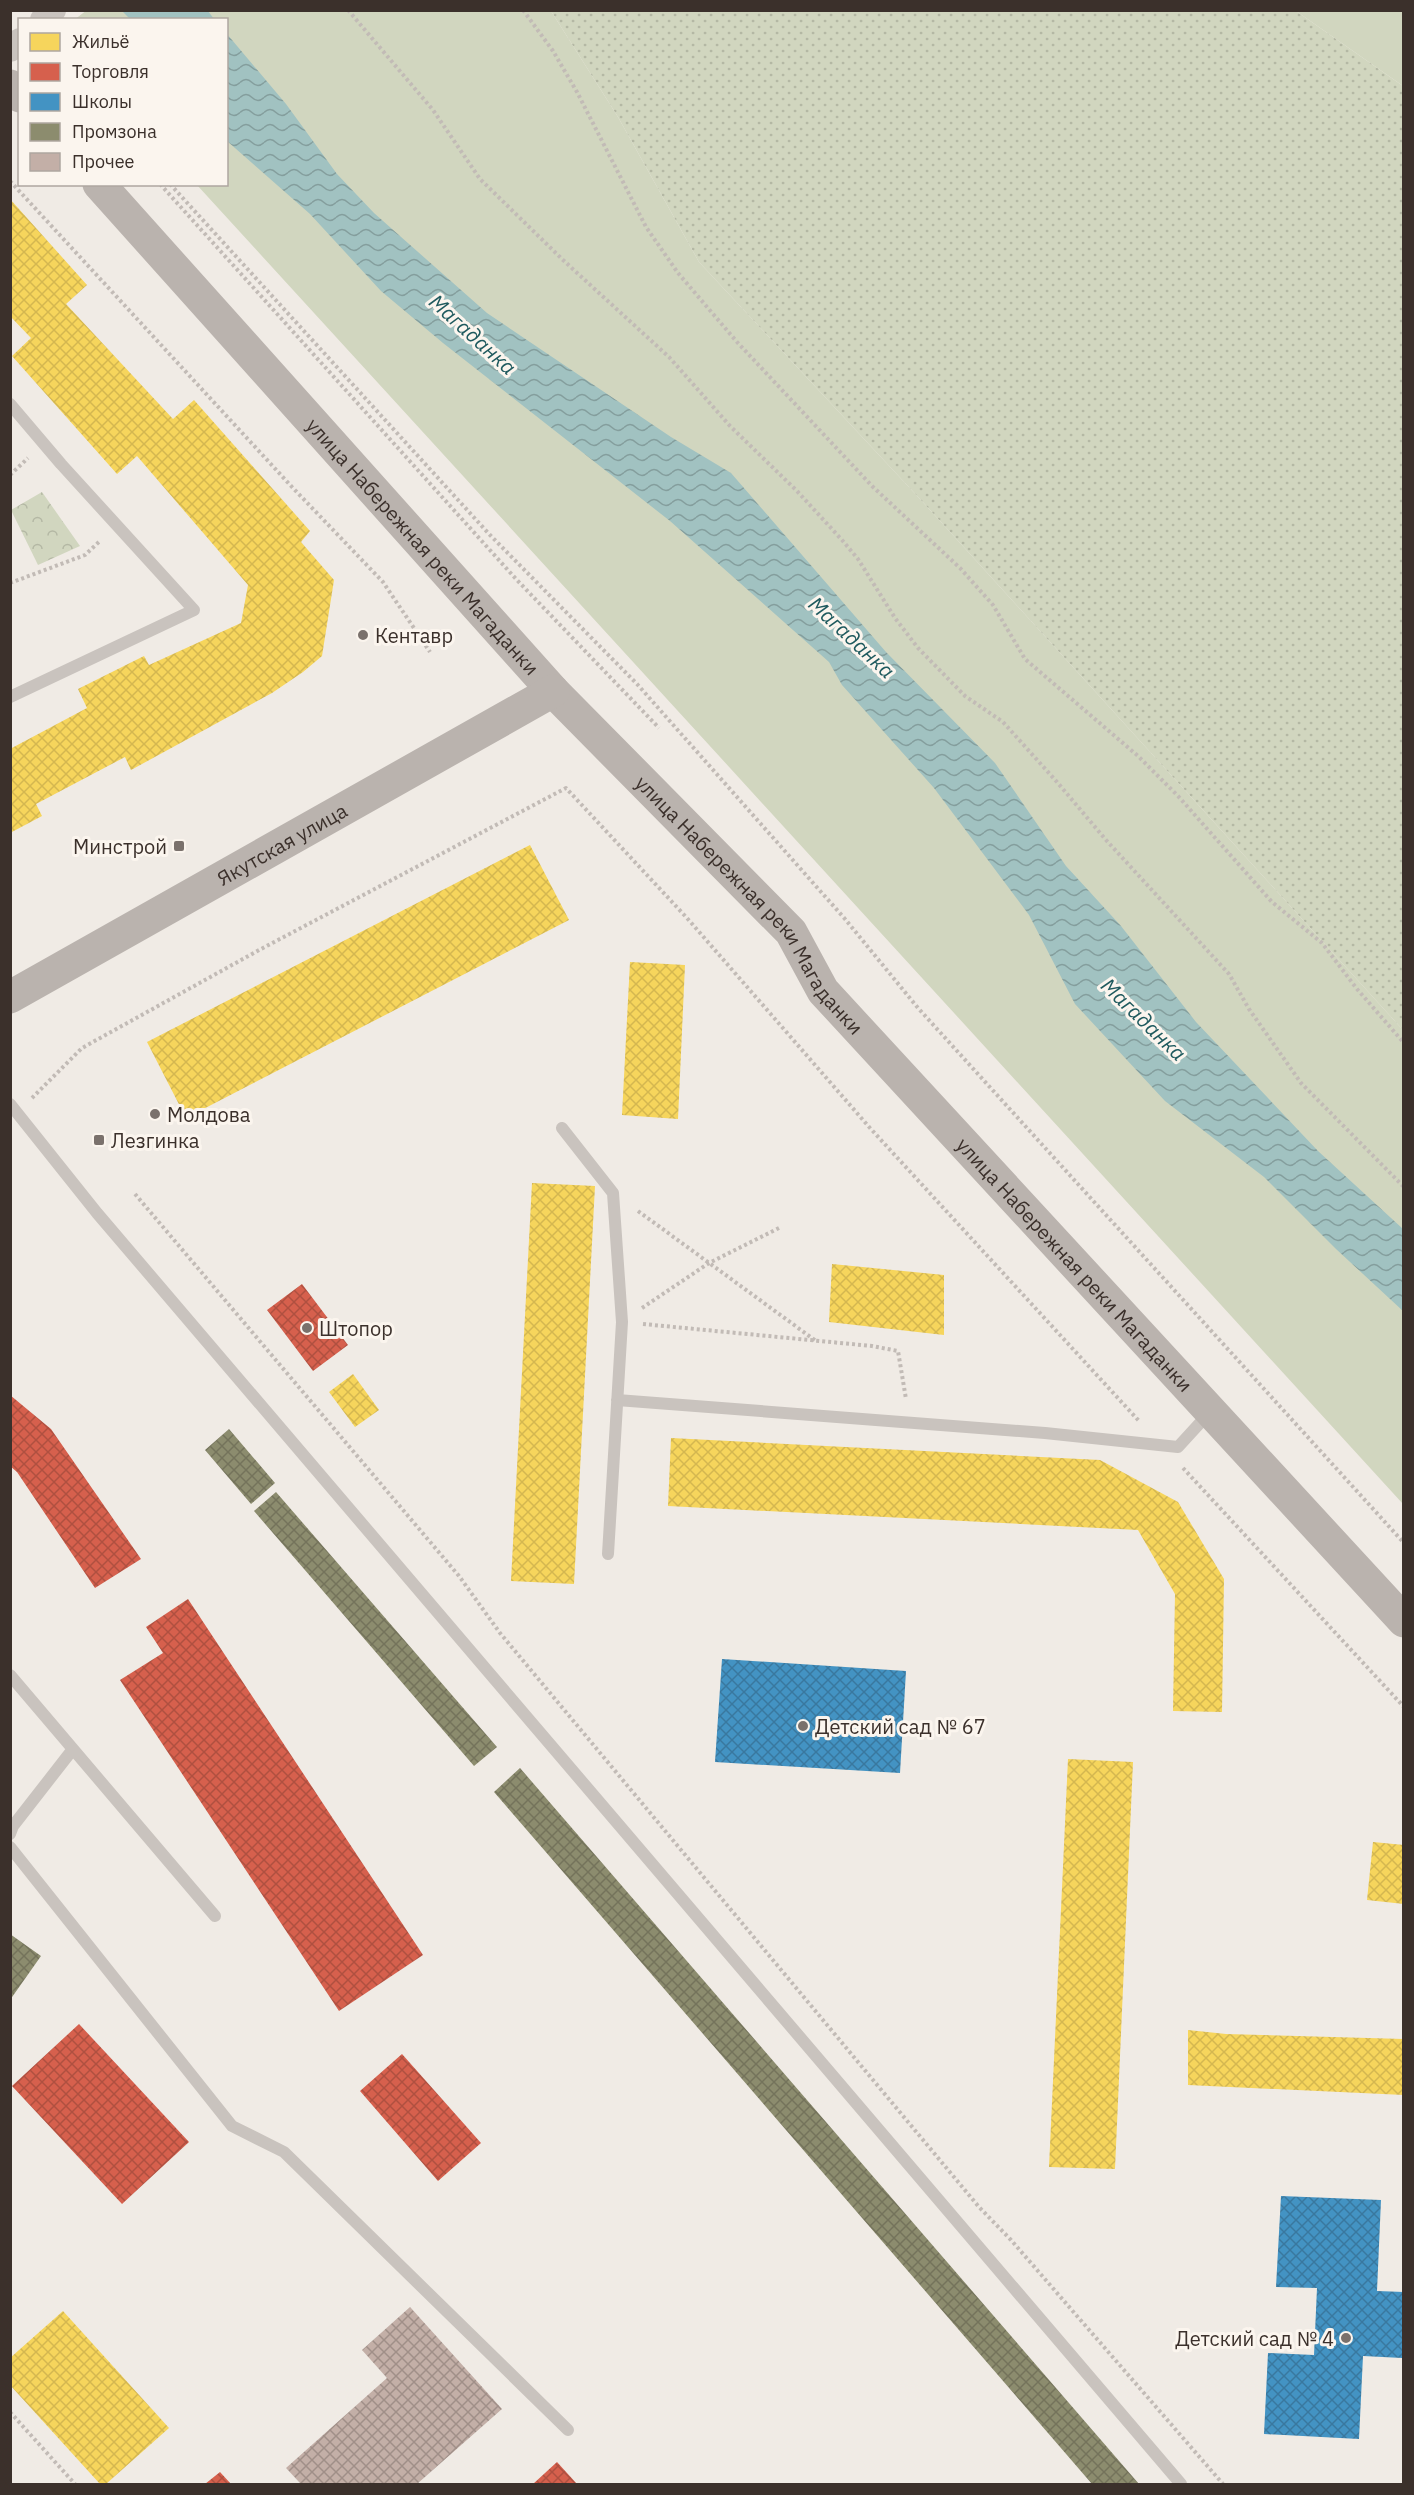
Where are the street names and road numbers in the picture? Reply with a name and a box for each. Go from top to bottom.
street label: улица Набережная реки Магаданки [301,412,546,680]
street label: улица Набережная реки Магаданки [630,769,870,1040]
street label: Якутская улица [212,796,352,891]
street label: улица Набережная реки Магаданки [951,1131,1199,1397]

